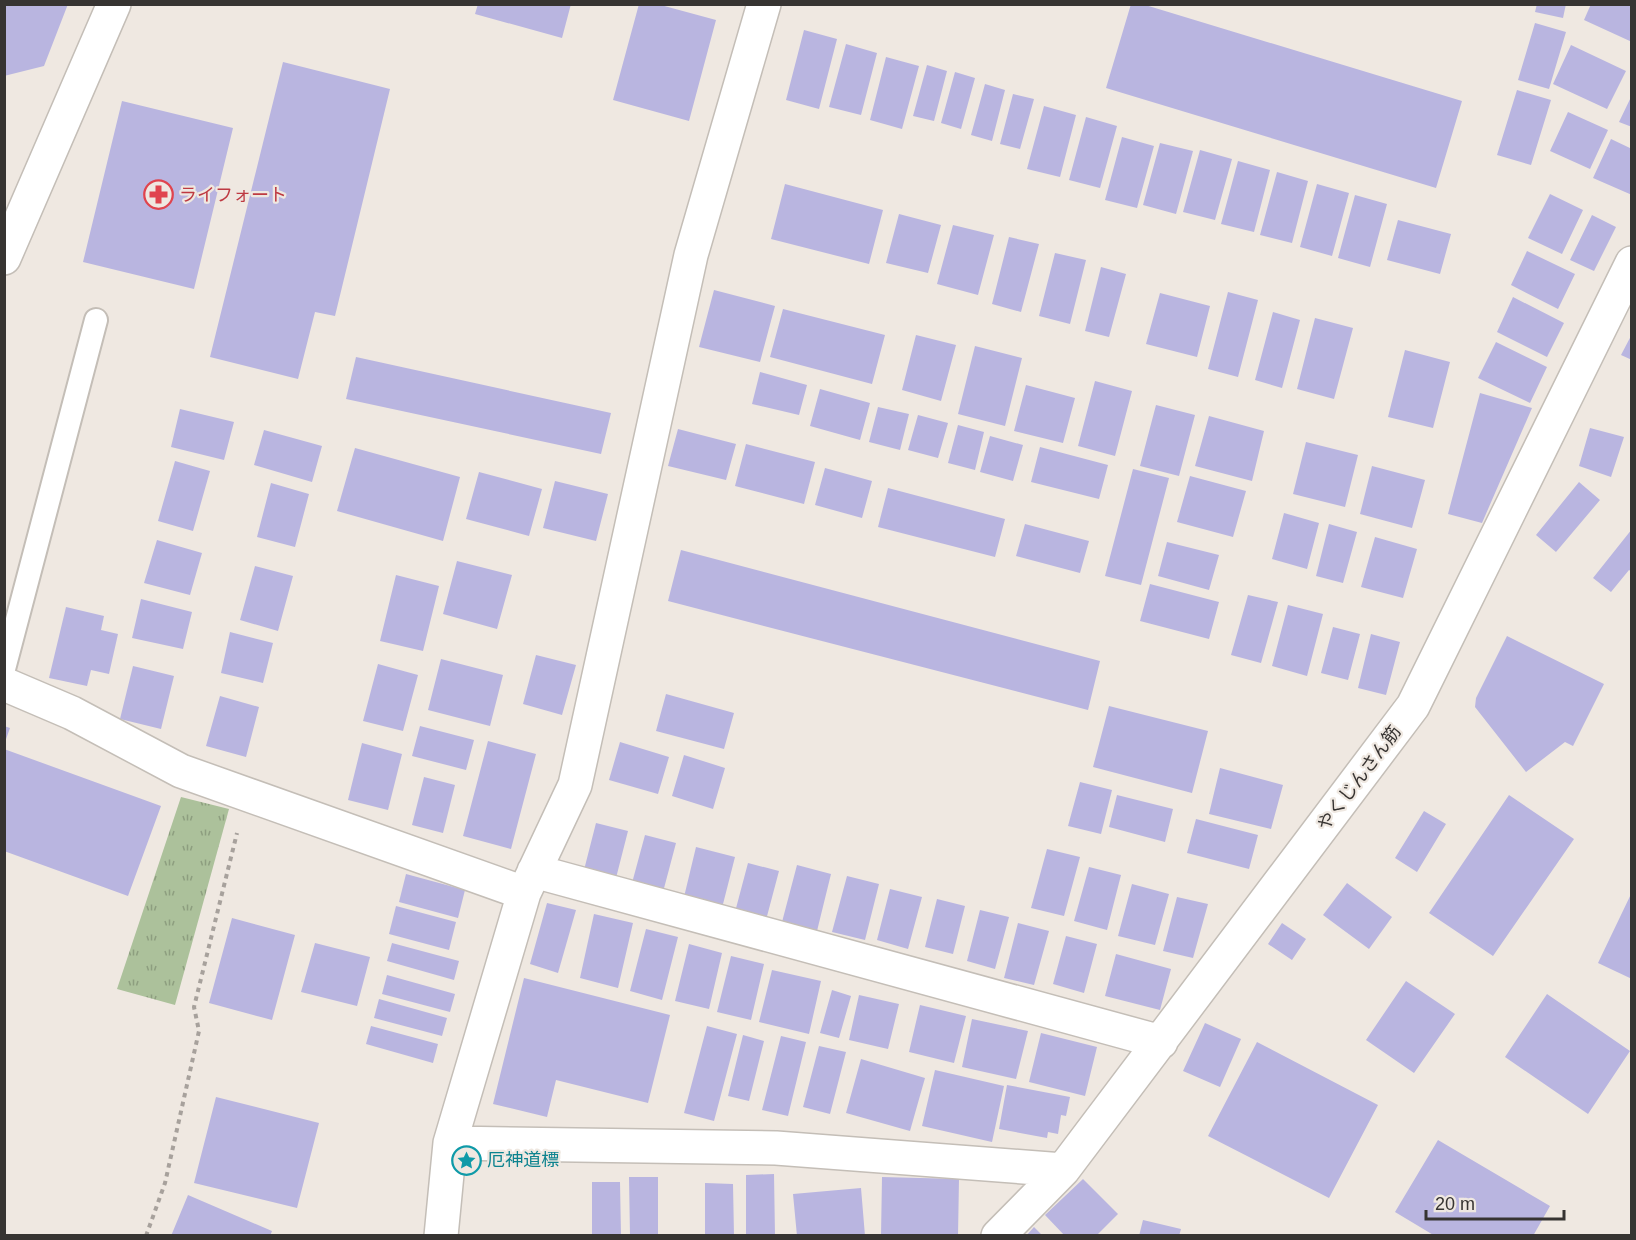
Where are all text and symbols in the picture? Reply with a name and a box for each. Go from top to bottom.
pharmacy icon: ライフォート [142,179,174,211]
place label: ライフォート [179,185,287,205]
street label: やくじんさん筋 [1313,722,1405,834]
place icon: 厄神道標 [450,1144,482,1176]
place label: 厄神道標 [487,1150,559,1170]
scale bar [1426,1183,1564,1221]
text: 20 m [1435,1194,1475,1214]

